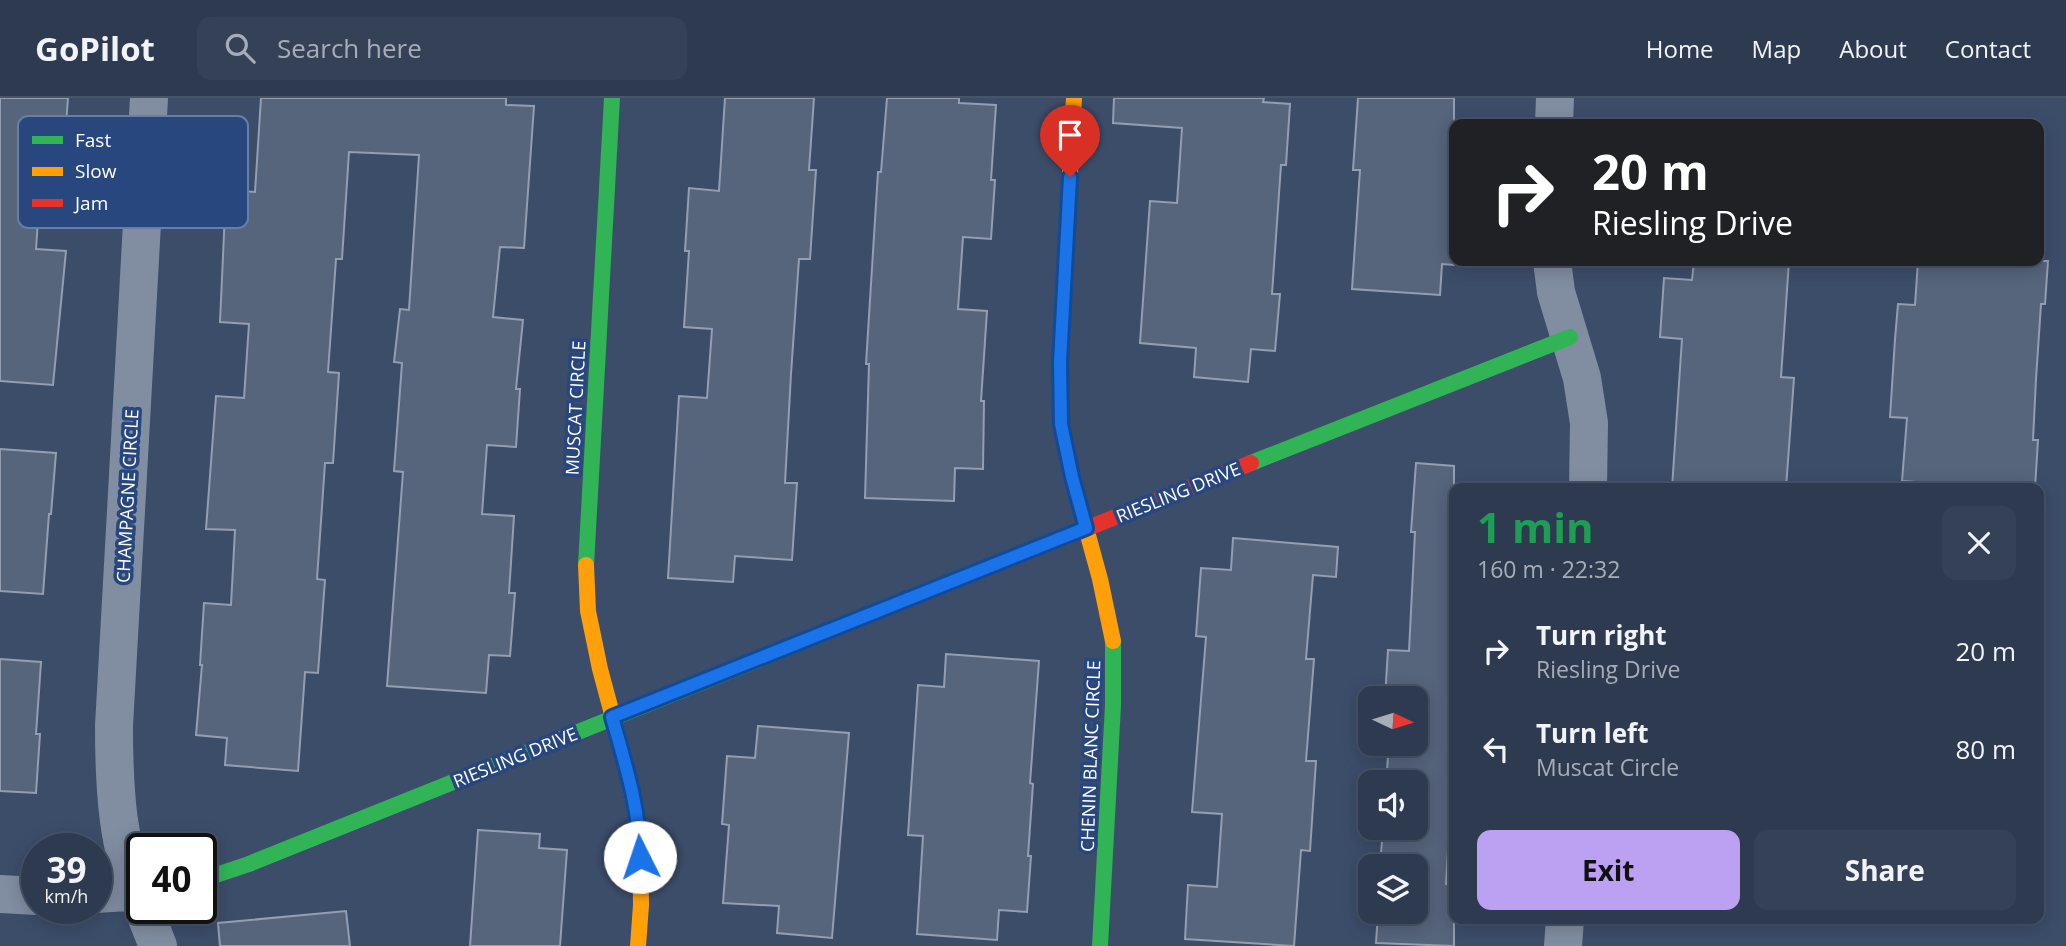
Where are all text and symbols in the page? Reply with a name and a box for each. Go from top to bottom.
search box [197,17,687,80]
text: GoPilot [35,26,155,71]
icon: search [221,29,259,67]
text: Search here [277,30,422,66]
text: Home [1646,32,1714,65]
text: Map [1752,32,1801,65]
text: About [1839,32,1907,65]
text: Contact [1945,32,2031,65]
pin [1040,105,1100,177]
legend [18,116,248,228]
icon: arrive [1051,116,1089,154]
text: Fast [75,127,111,153]
text: 20 m [1592,138,1709,204]
icon: right [1477,147,1568,238]
text: Slow [75,158,117,184]
text: Jam [73,190,108,216]
text: Riesling Drive [1592,201,1793,244]
street label: MUSCAT CIRCLE [559,340,591,476]
street label: CHAMPAGNE CIRCLE [110,409,144,583]
street label: RIESLING DRIVE [1112,456,1244,528]
text: 1 min [1477,498,1594,555]
button: close [1942,506,2016,580]
text: 160 m · 22:32 [1477,553,1620,585]
text: Turn right [1536,617,1667,653]
icon: right [1477,632,1515,670]
text: 20 m [1955,633,2016,669]
text: Riesling Drive [1536,653,1680,685]
street label: CHENIN BLANC CIRCLE [1075,660,1105,852]
north arrow [1358,686,1428,756]
map controls [1358,686,1428,924]
text: Turn left [1536,715,1648,751]
street label: RIESLING DRIVE [449,721,581,793]
icon: left [1477,730,1515,768]
text: 80 m [1955,731,2016,767]
text: Muscat Circle [1536,751,1679,783]
button: sound [1358,770,1428,840]
position arrow [603,820,677,894]
button: Exit [1477,830,1740,910]
button: Share [1754,830,2016,910]
speed limit sign: 40 [126,833,217,924]
text: 39 [46,846,87,893]
button: layers [1358,854,1428,924]
text: km/h [45,884,88,908]

